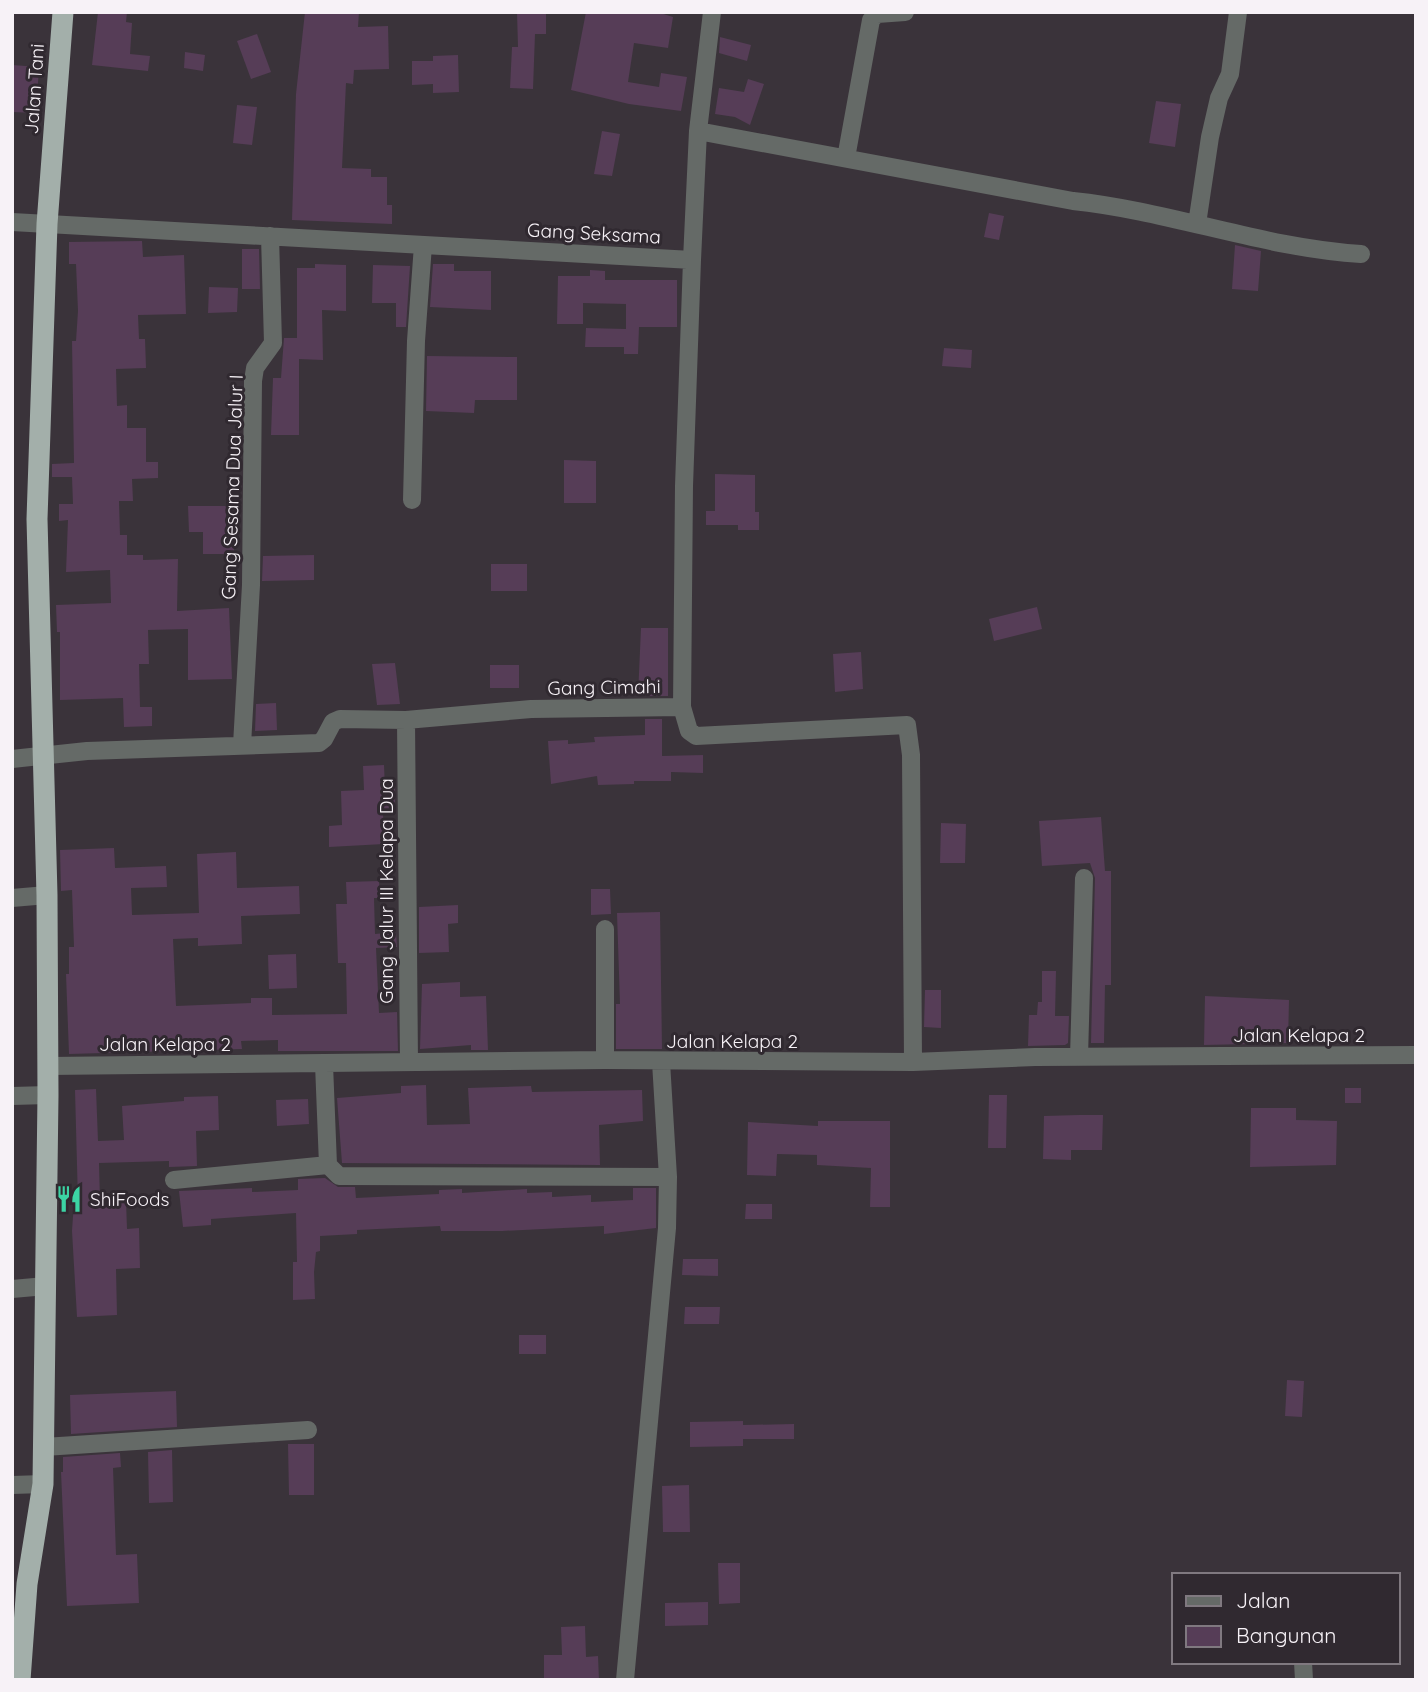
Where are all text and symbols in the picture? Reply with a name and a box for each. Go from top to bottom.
street label: Jalan Tani [19,43,49,135]
street label: Gang Seksama [527,218,661,248]
street label: Gang Sesama Dua Jalur I [216,374,248,600]
street label: Gang Cimahi [547,674,661,700]
street label: Gang Jalur III Kelapa Dua [374,778,398,1004]
street label: Jalan Kelapa 2 [1233,1023,1365,1047]
street label: Jalan Kelapa 2 [666,1029,798,1053]
street label: Jalan Kelapa 2 [99,1032,231,1056]
restaurant icon: ShiFoods [54,1184,84,1214]
place label: ShiFoods [90,1187,169,1211]
legend [1172,1573,1400,1664]
text: Jalan [1236,1587,1290,1613]
text: Bangunan [1236,1622,1336,1648]

